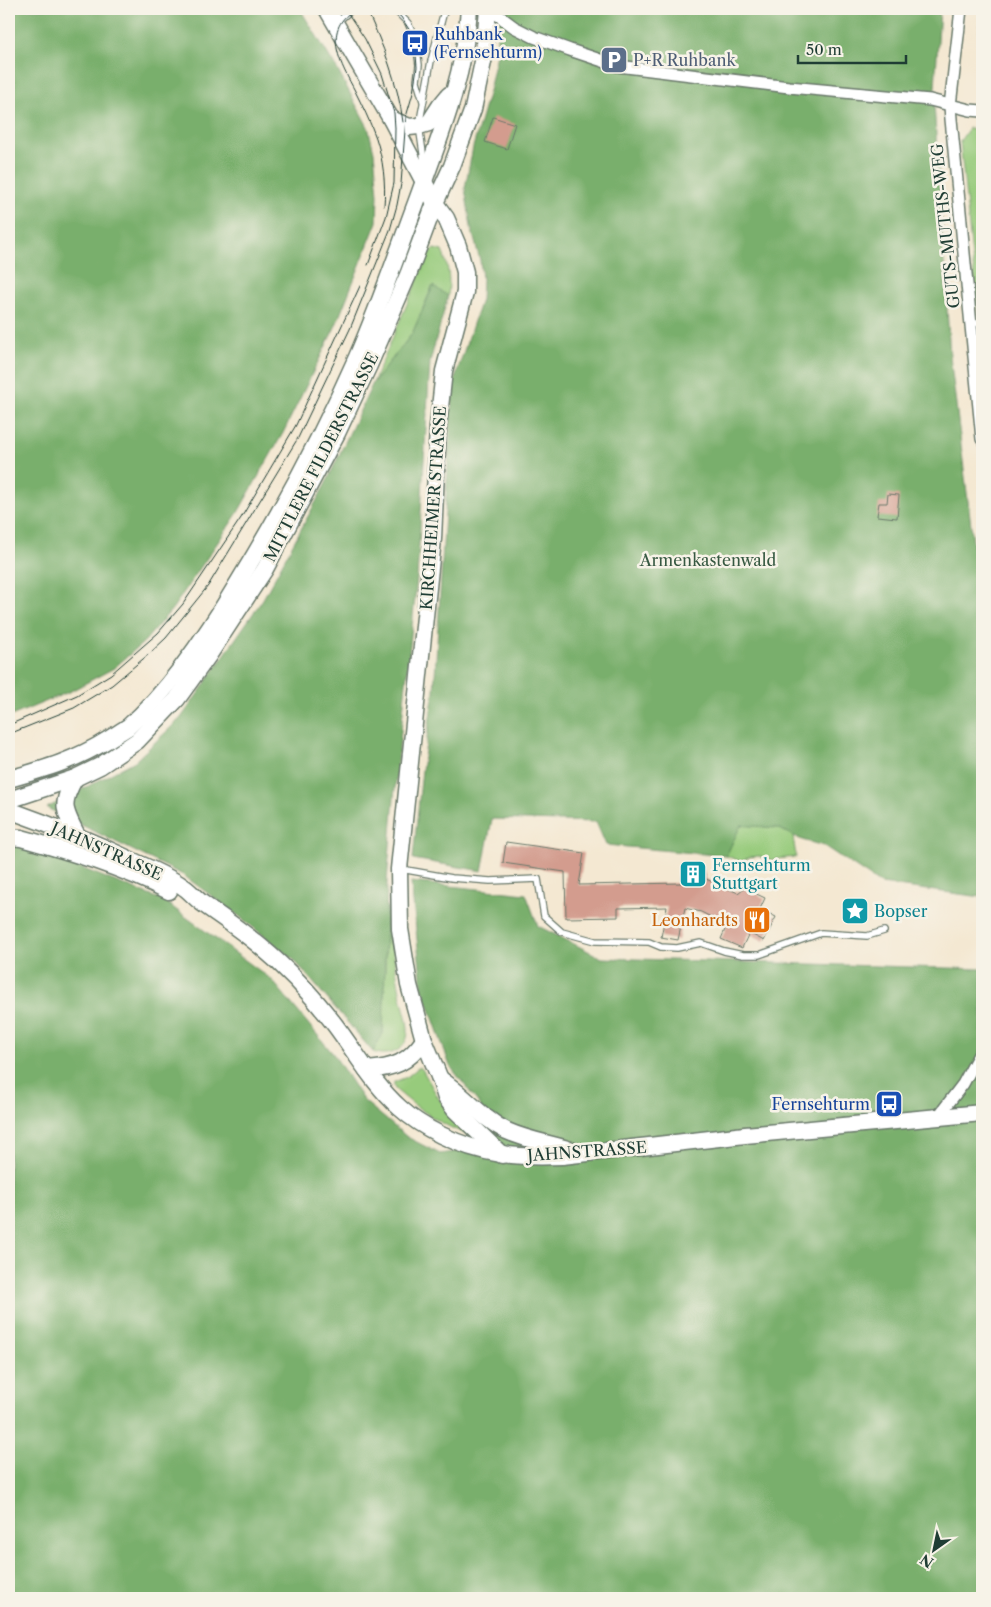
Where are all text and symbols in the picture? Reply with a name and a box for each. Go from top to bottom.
place label: Ruhbank (Fernsehturm) [434,24,542,62]
bus stop icon: Ruhbank (Fernsehturm) [400,28,430,58]
scale bar [798,32,906,64]
text: 50 m [806,40,842,59]
parking icon: P+R Ruhbank [599,45,629,75]
place label: P+R Ruhbank [633,50,736,70]
street label: GUTS-MUTHS-WEG [926,142,964,309]
street label: MITTLERE FILDERSTRASSE [259,349,383,565]
street label: KIRCHHEIMER STRASSE [416,405,450,611]
park label: Armenkastenwald [639,550,777,570]
street label: JAHNSTRASSE [45,816,166,885]
place label: Fernsehturm Stuttgart [712,855,811,893]
building icon: Fernsehturm Stuttgart [678,859,708,889]
place icon: Bopser [840,896,870,926]
place label: Bopser [874,901,928,921]
restaurant icon: Leonhardts [742,905,772,935]
place label: Leonhardts [651,910,738,930]
bus stop icon: Fernsehturm [874,1089,904,1119]
place label: Fernsehturm [771,1094,870,1114]
street label: JAHNSTRASSE [524,1137,647,1165]
north arrow [908,1524,958,1574]
text: N [917,1550,937,1572]

